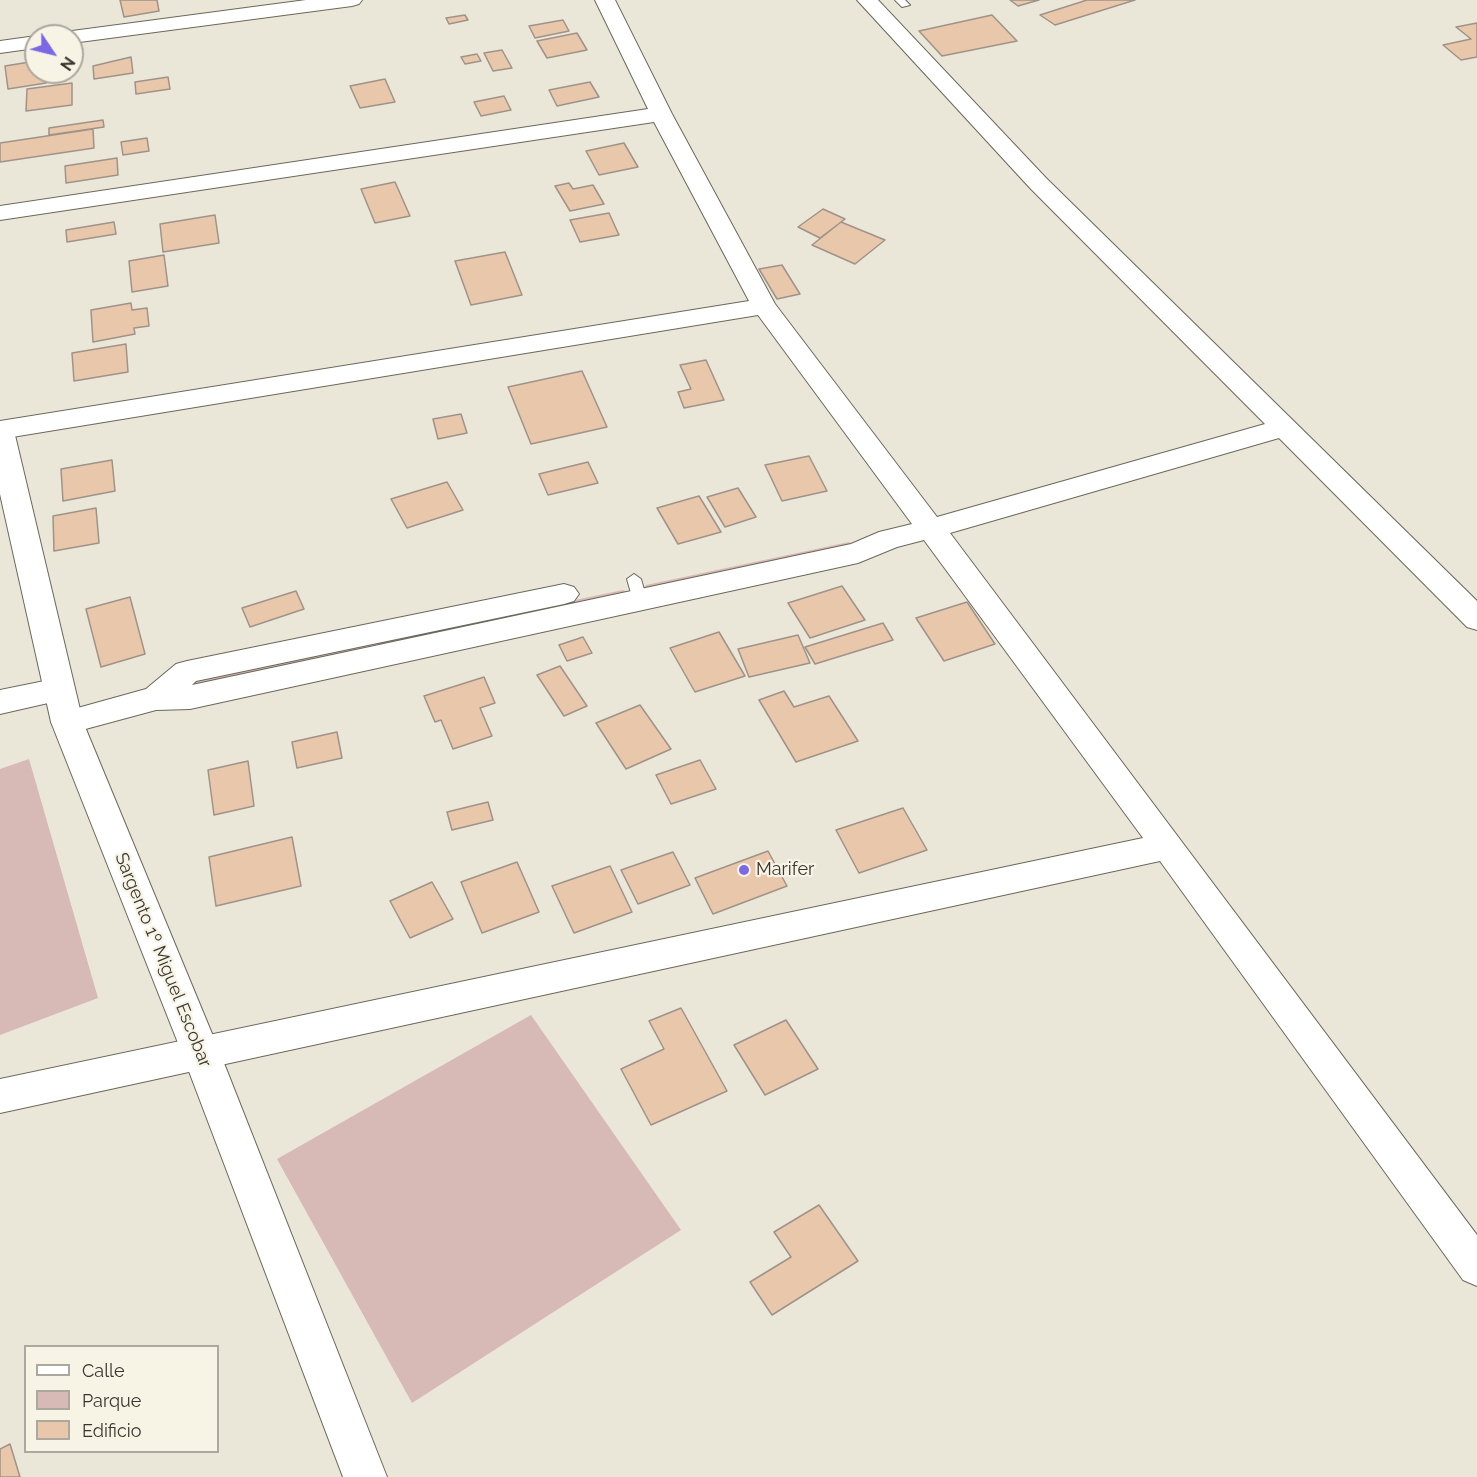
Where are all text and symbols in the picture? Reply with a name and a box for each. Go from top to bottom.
north arrow [24,24,84,84]
text: N [56,53,79,74]
street label: Sargento 1º Miguel Escobar [110,850,216,1070]
place label: Marifer [756,859,814,881]
marker: Marifer [737,863,751,877]
legend [24,1345,219,1453]
text: Calle [82,1360,125,1381]
text: Parque [82,1390,141,1411]
text: Edificio [82,1420,141,1441]

